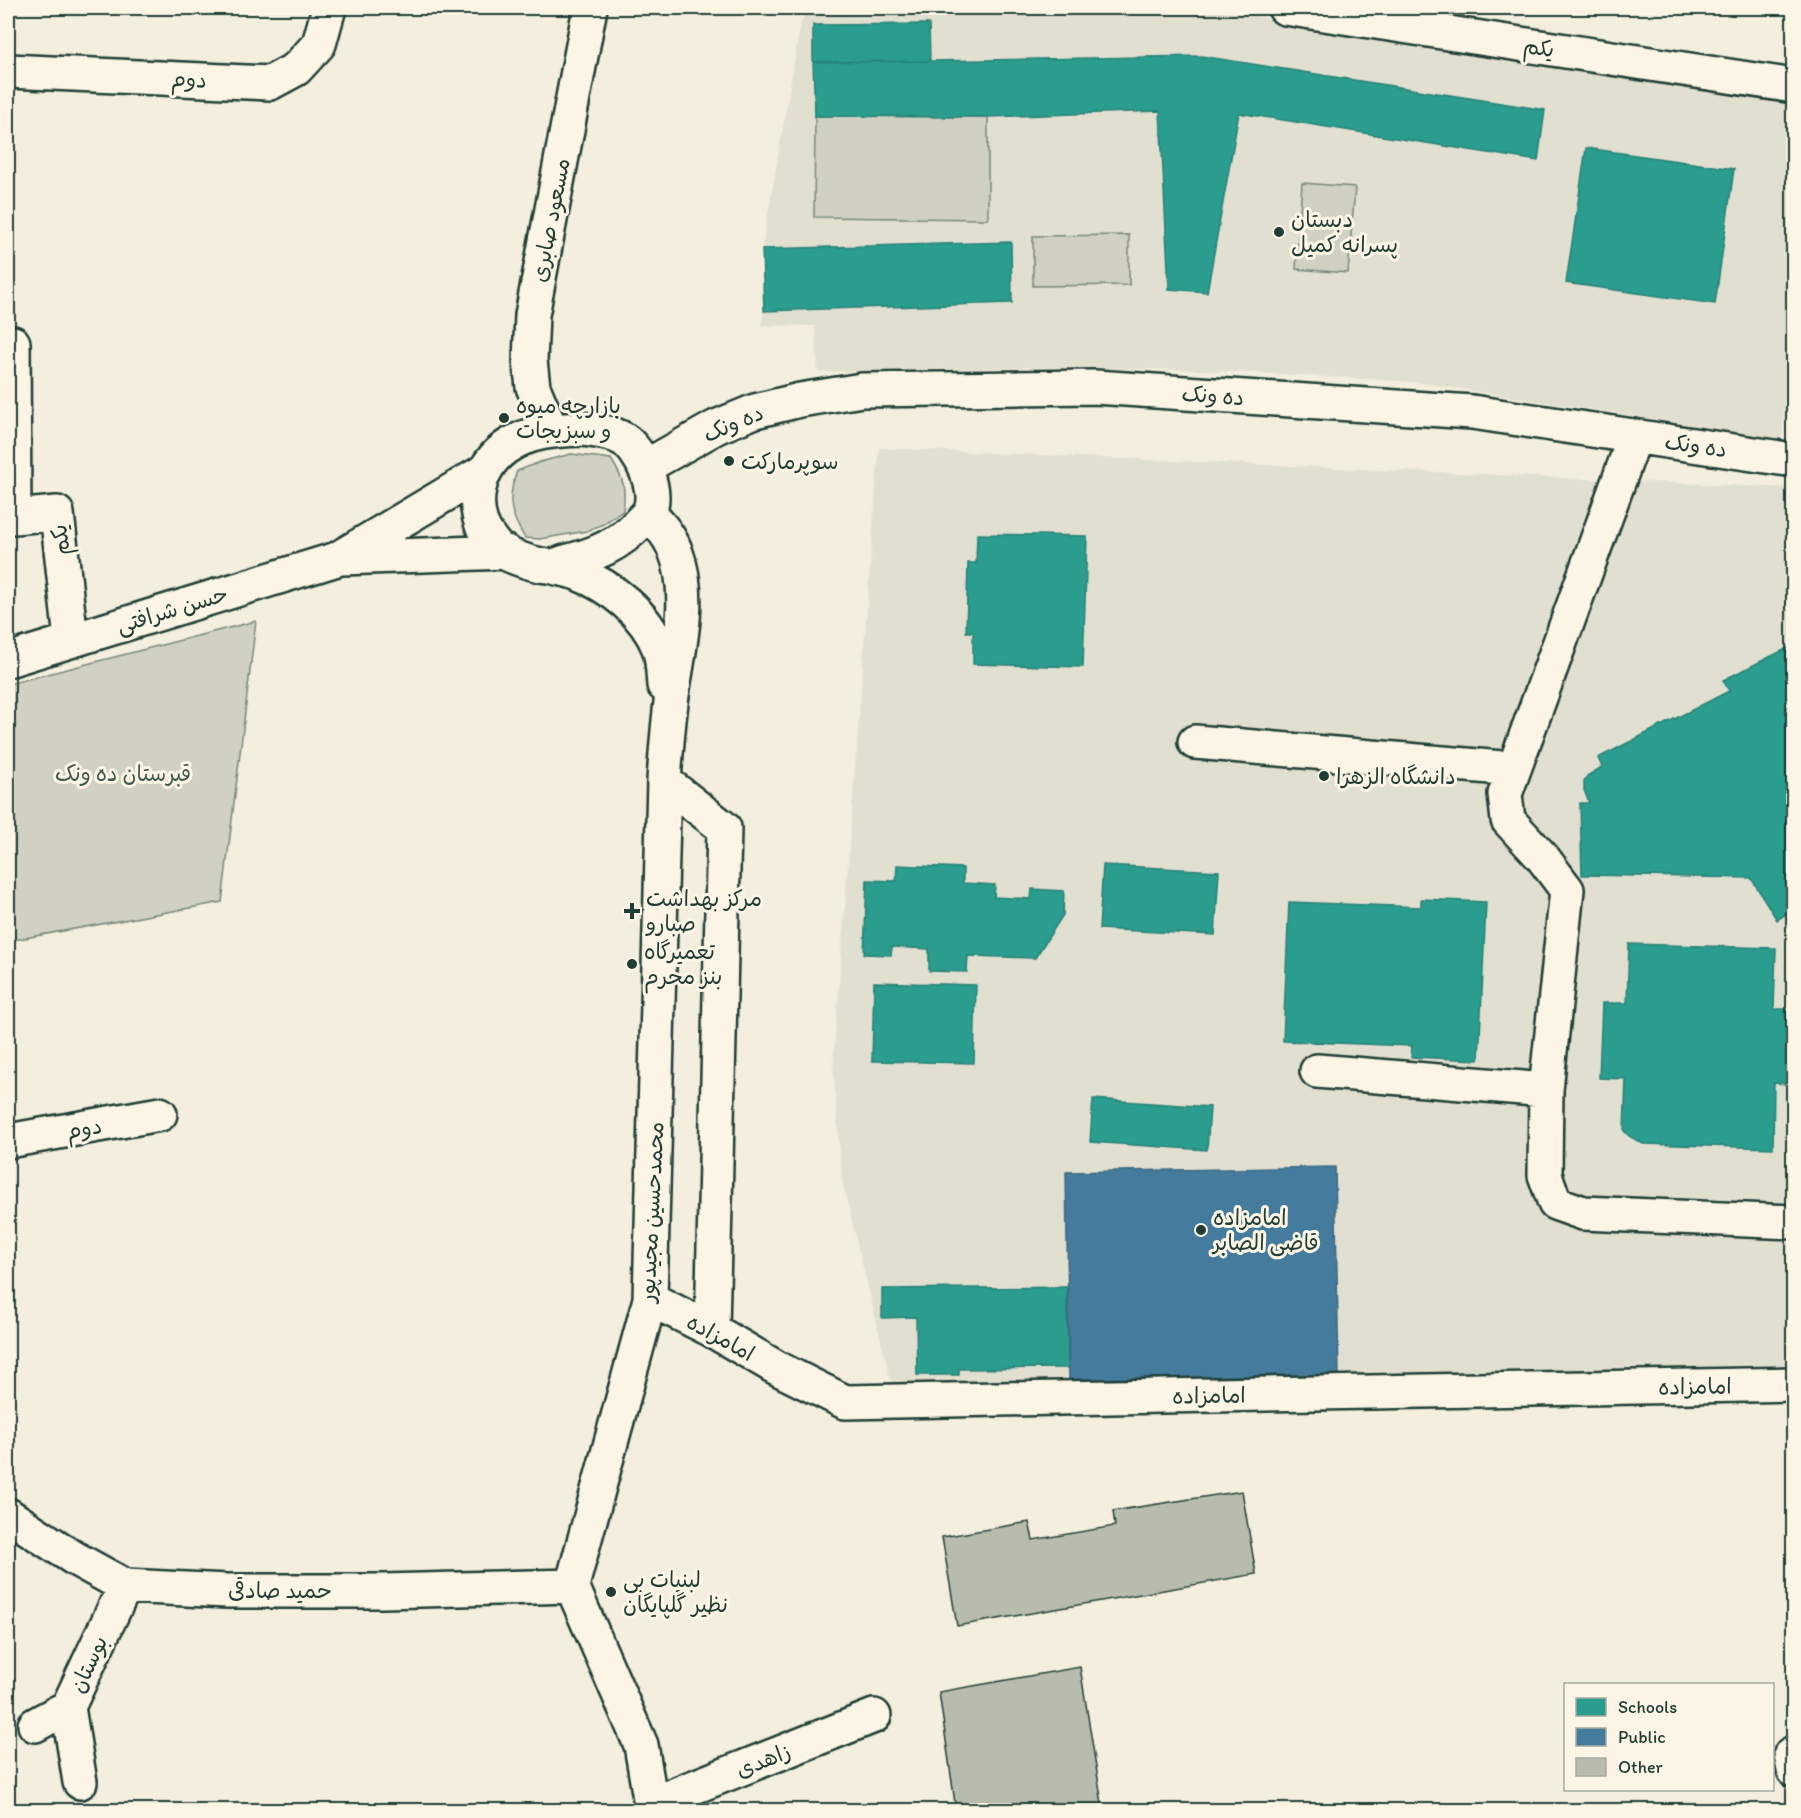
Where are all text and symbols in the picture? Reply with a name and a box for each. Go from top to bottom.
street label: یکم [1521,32,1556,66]
street label: دوم [170,65,208,98]
street label: مسعود صابری [525,156,577,285]
place label: دبستان پسرانه كميل [1291,206,1398,259]
marker: دبستان پسرانه كميل [1272,225,1286,239]
street label: ده ونک [1181,380,1245,411]
place label: بازارچه میوه و سبزیجات [516,392,621,444]
street label: ده ونک [699,399,767,448]
marker: بازارچه میوه و سبزیجات [497,411,511,425]
street label: ده ونک [1663,428,1729,463]
place label: سوپرمارکت [741,448,839,476]
marker: سوپرمارکت [722,454,736,468]
street label: یکم [45,522,79,557]
street label: حسن شرافتی [113,580,232,640]
park label: قبرستان ده ونک [55,760,191,787]
place label: دانشگاه الزهرا [1336,763,1456,790]
marker: دانشگاه الزهرا [1317,769,1331,783]
place label: مرکز بهداشت صبارو [645,885,762,937]
marker: مرکز بهداشت صبارو [623,902,641,920]
place label: تعمیرگاه بنز محرم [644,938,722,994]
marker: تعمیرگاه بنز محرم [625,957,639,971]
street label: دوم [64,1112,105,1149]
street label: محمدحسین مجیدپور [633,1121,671,1305]
place label: امامزاده قاضی الصابر [1211,1204,1319,1257]
marker: امامزاده قاضی الصابر [1194,1223,1208,1237]
street label: امامزاده [682,1308,760,1367]
street label: امامزاده [1658,1372,1732,1401]
street label: امامزاده [1172,1381,1246,1410]
place label: لبنیات بی نظیر گلپایگان [623,1566,728,1619]
street label: حمید صادقی [228,1577,332,1604]
marker: لبنیات بی نظیر گلپایگان [604,1585,618,1599]
street label: بوستان [64,1631,113,1697]
legend [1564,1683,1774,1791]
text: Schools [1618,1696,1677,1718]
text: Public [1618,1726,1666,1748]
street label: زاهدی [732,1737,794,1784]
text: Other [1618,1756,1664,1778]

